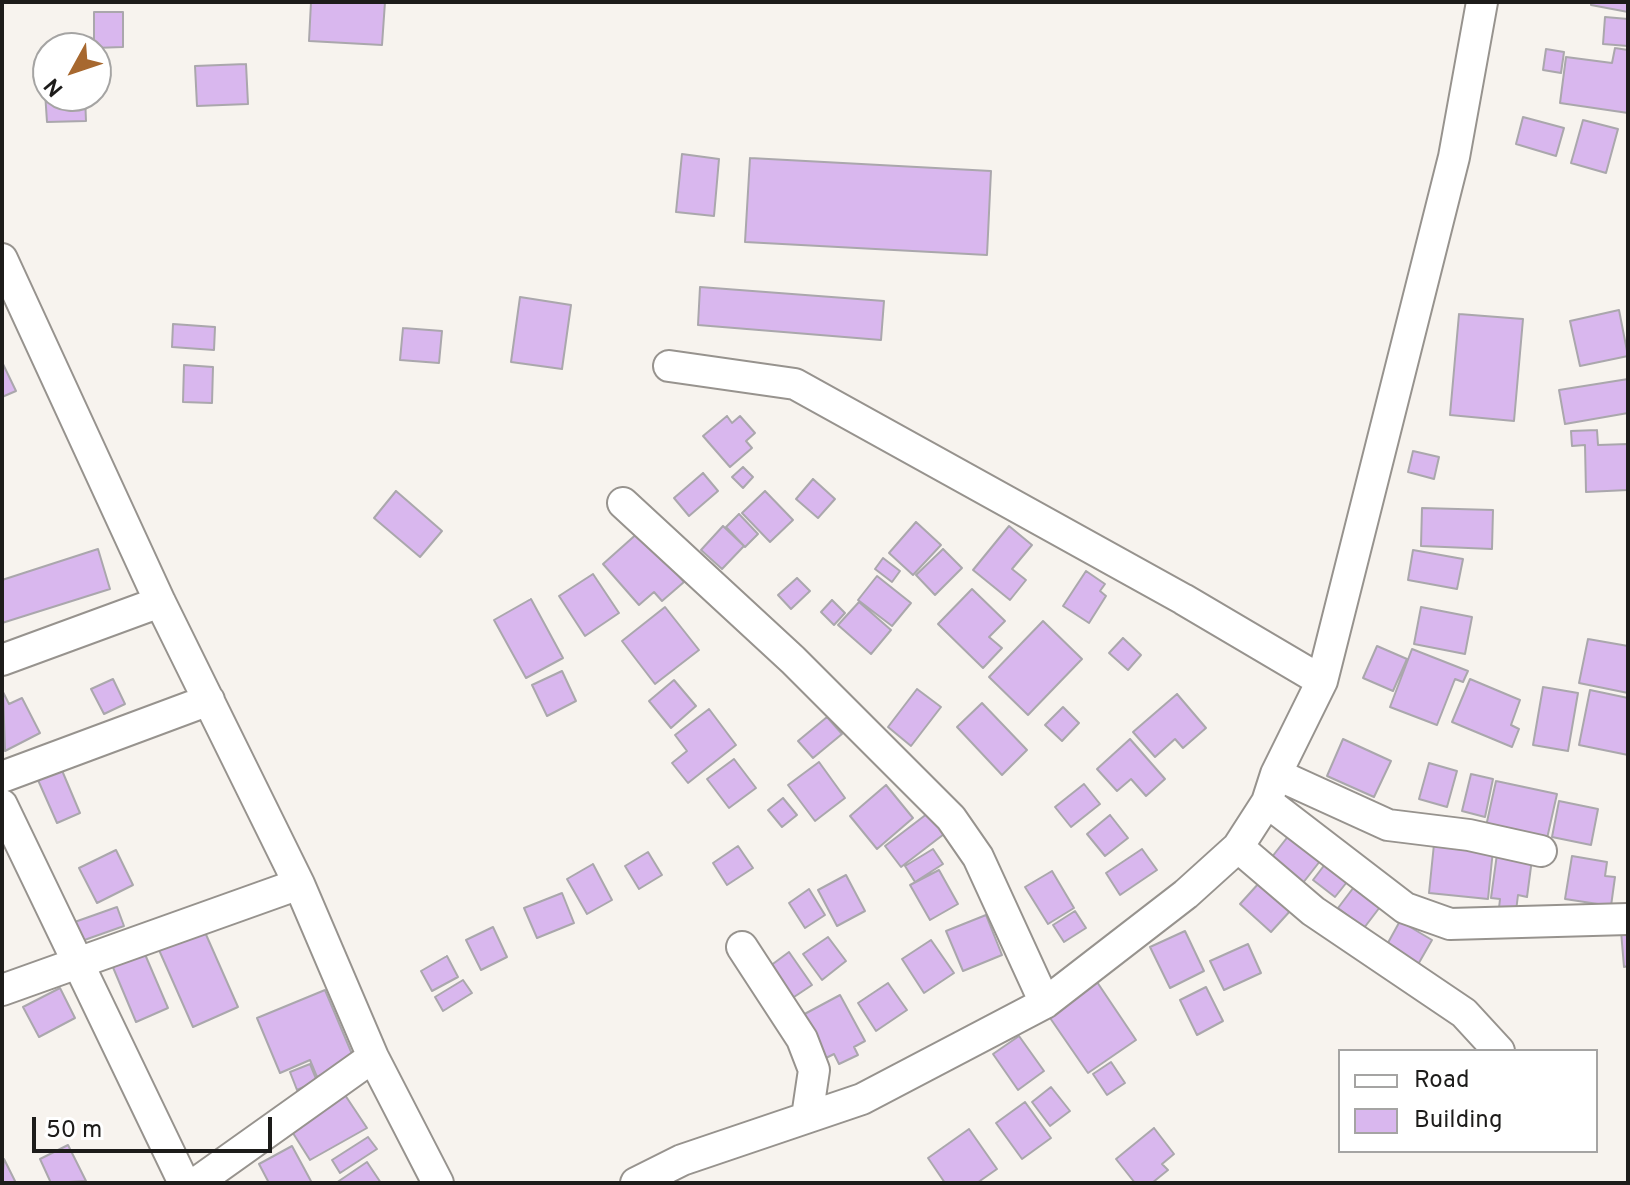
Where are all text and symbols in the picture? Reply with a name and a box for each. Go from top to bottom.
north arrow [32,32,112,112]
text: N [39,72,70,101]
legend [1338,1049,1598,1153]
text: Road [1414,1066,1470,1096]
scale bar [36,1101,276,1151]
text: Building [1414,1106,1503,1136]
text: 50 m [46,1116,102,1146]

